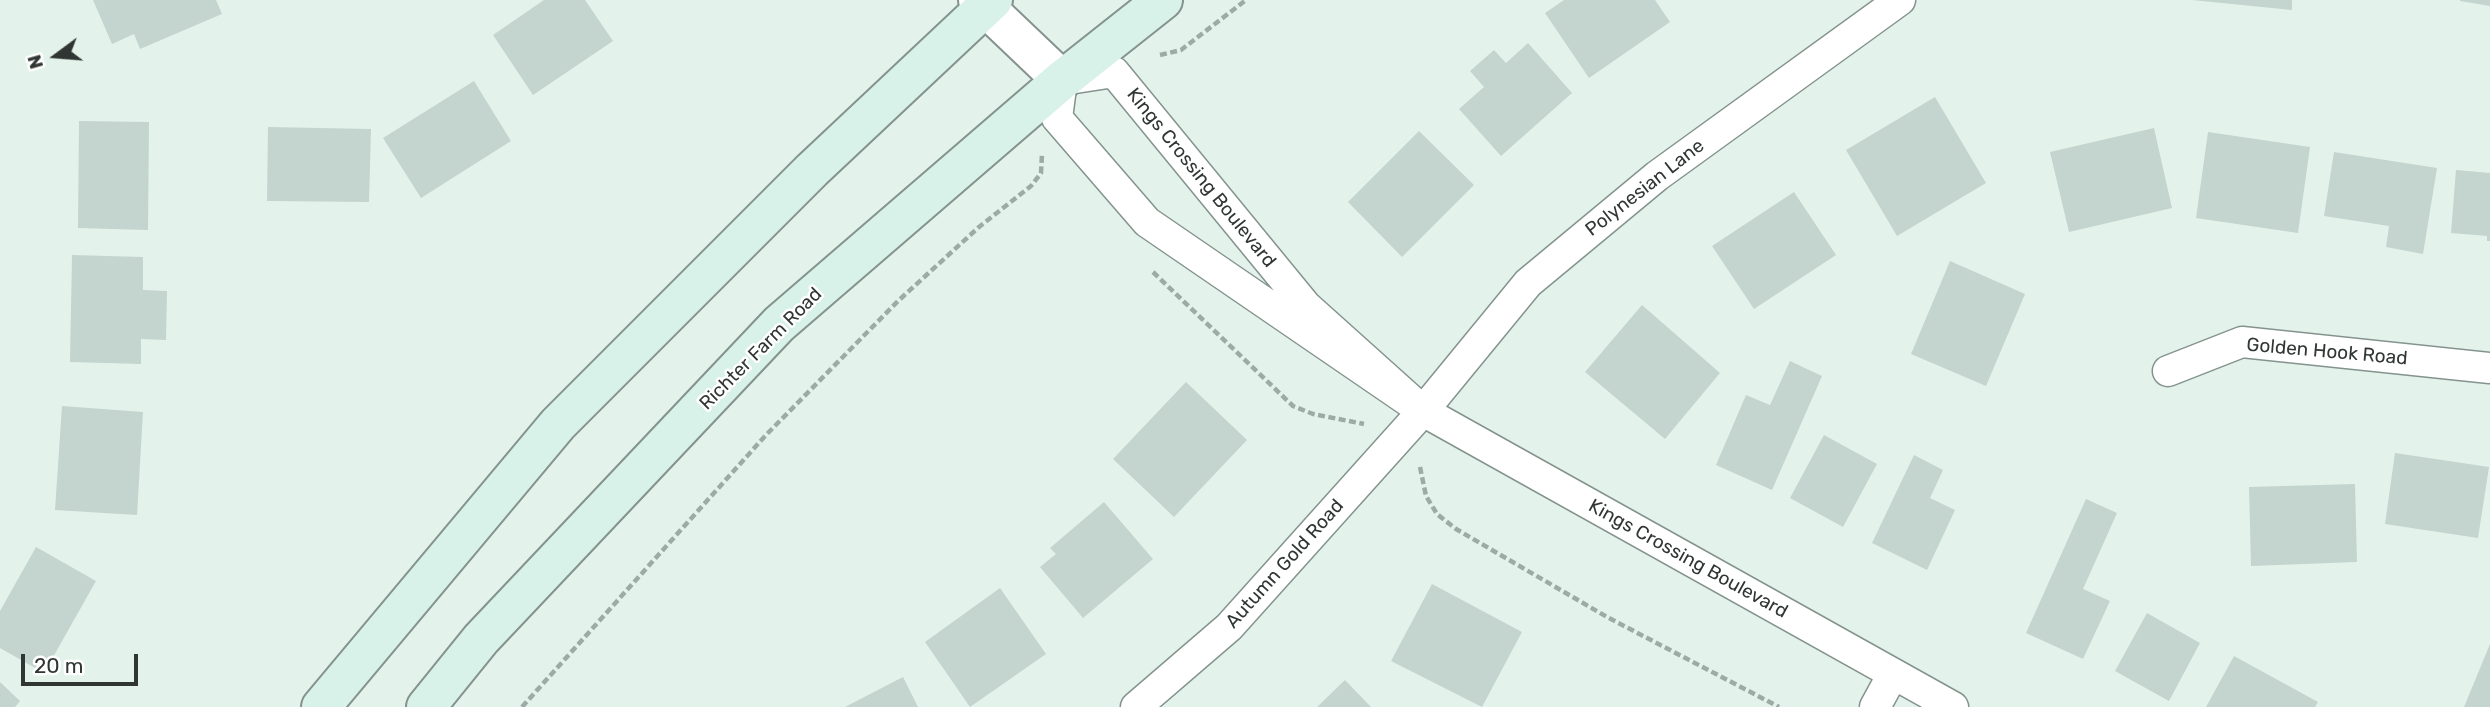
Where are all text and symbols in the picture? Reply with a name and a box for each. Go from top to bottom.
north arrow [21,21,91,91]
text: N [22,52,48,72]
street label: Kings Crossing Boulevard [1122,84,1280,272]
street label: Polynesian Lane [1581,135,1709,241]
street label: Richter Farm Road [695,283,827,415]
street label: Golden Hook Road [2246,334,2408,370]
street label: Autumn Gold Road [1221,495,1349,633]
street label: Kings Crossing Boulevard [1584,495,1792,623]
scale bar [24,640,142,684]
text: 20 m [34,653,83,678]

